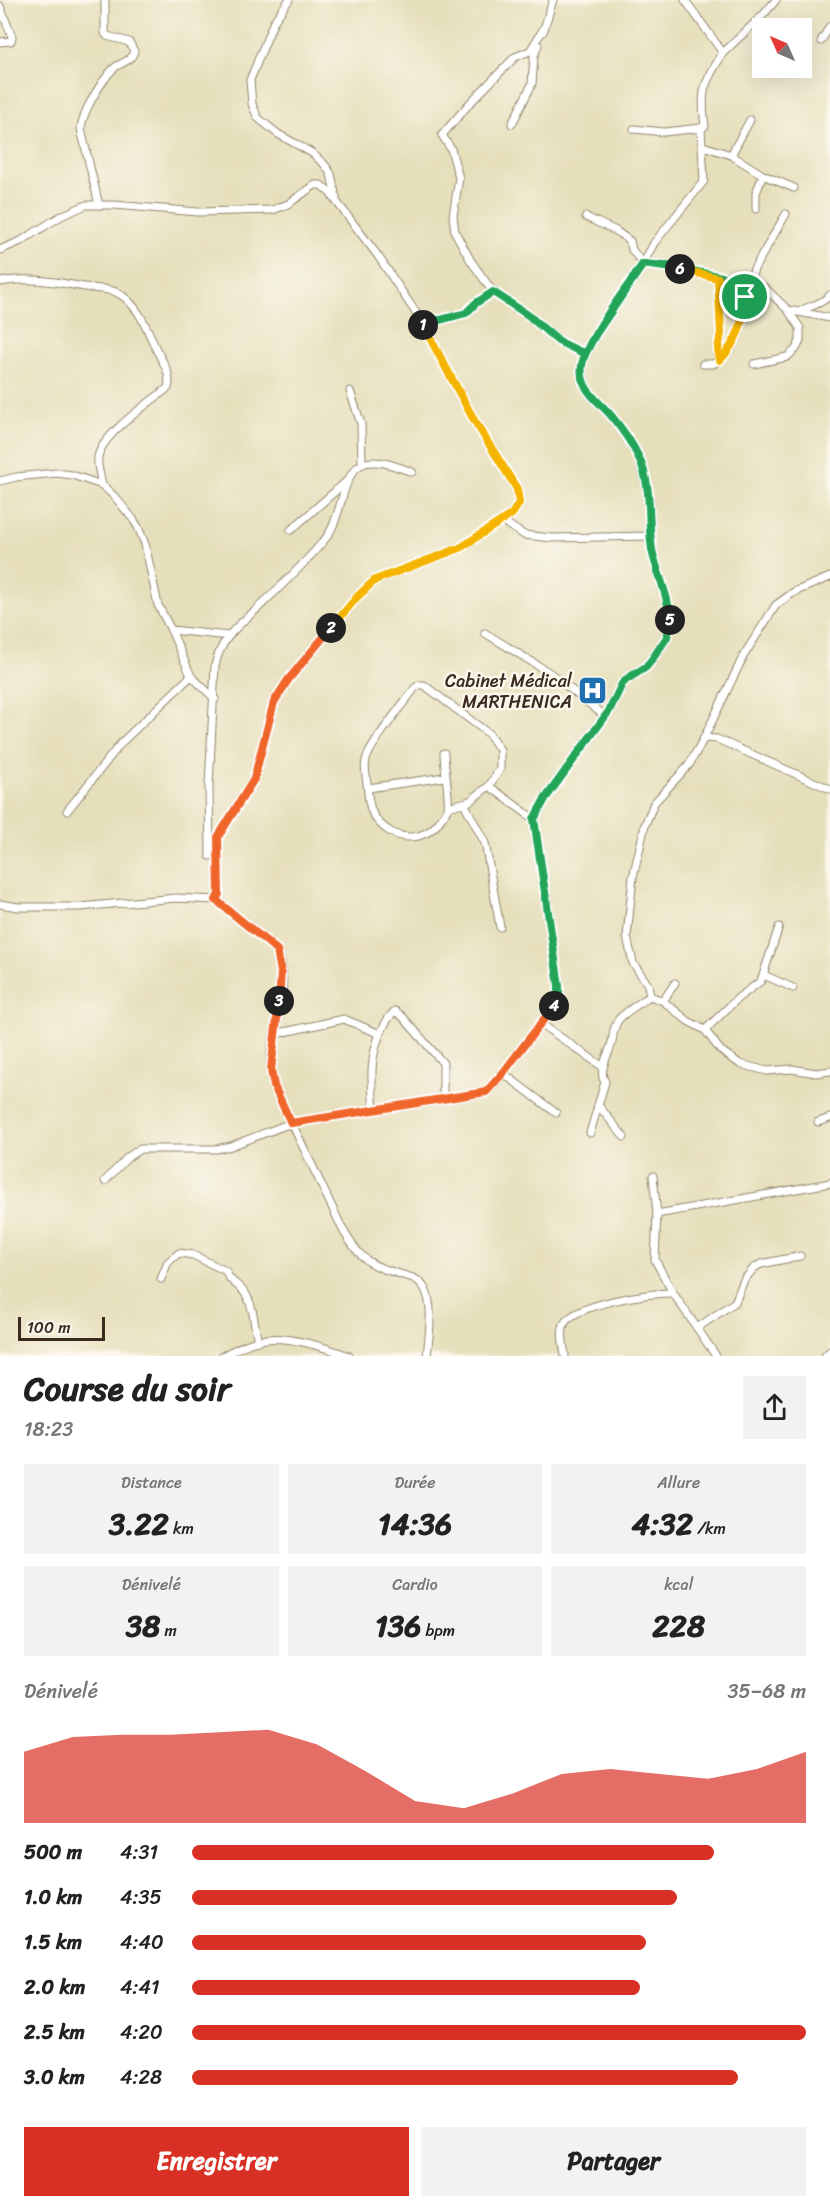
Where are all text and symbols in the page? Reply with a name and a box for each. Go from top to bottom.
north arrow [752,18,812,78]
map controls [752,18,812,78]
pin: 6 [665,254,695,284]
text: 6 [675,254,685,283]
pin [719,271,770,322]
icon: arrive [728,280,761,313]
pin: 1 [408,310,438,340]
text: 1 [420,310,426,339]
pin: 5 [655,605,685,635]
text: 5 [665,605,675,634]
pin: 2 [316,613,346,643]
text: 2 [326,613,336,642]
place label: Cabinet Médical MARTHENICA [445,665,573,718]
hospital icon: Cabinet Médical MARTHENICA [577,675,609,707]
pin: 3 [264,986,294,1016]
text: 3 [275,986,283,1015]
pin: 4 [539,991,569,1021]
text: 4 [549,991,559,1020]
text: 100 m [27,1313,71,1342]
scale bar [18,1314,105,1342]
text: Course du soir [24,1360,230,1418]
button: share [743,1376,806,1439]
text: 18:23 [24,1412,73,1447]
text: Distance [121,1468,182,1497]
text: Durée [394,1468,436,1497]
text: Allure [657,1468,700,1497]
text: 3.22 [109,1497,169,1551]
text: 14:36 [378,1497,452,1551]
text: 4:32 [631,1497,693,1551]
text: km [169,1514,194,1543]
text: /km [693,1514,726,1543]
text: Dénivelé [122,1570,181,1599]
text: Cardio [392,1570,438,1599]
text: kcal [664,1570,693,1599]
text: 38 [126,1599,160,1653]
text: 136 [375,1599,421,1653]
text: 228 [652,1599,705,1653]
text: m [160,1616,177,1645]
text: bpm [421,1616,455,1645]
text: Dénivelé [24,1674,98,1709]
text: 35–68 m [727,1674,806,1709]
text: 500 m [24,1835,82,1870]
text: 4:31 [120,1835,158,1870]
text: 1.0 km [24,1880,82,1915]
text: 4:35 [120,1880,162,1915]
text: 1.5 km [24,1925,82,1960]
text: 4:40 [120,1925,164,1960]
text: 2.0 km [24,1970,85,2005]
text: 4:41 [120,1970,160,2005]
text: 2.5 km [24,2015,85,2050]
text: 4:20 [120,2015,163,2050]
text: 3.0 km [24,2060,85,2095]
text: 4:28 [120,2060,162,2095]
button: Enregistrer [24,2127,409,2196]
button: Partager [421,2127,806,2196]

